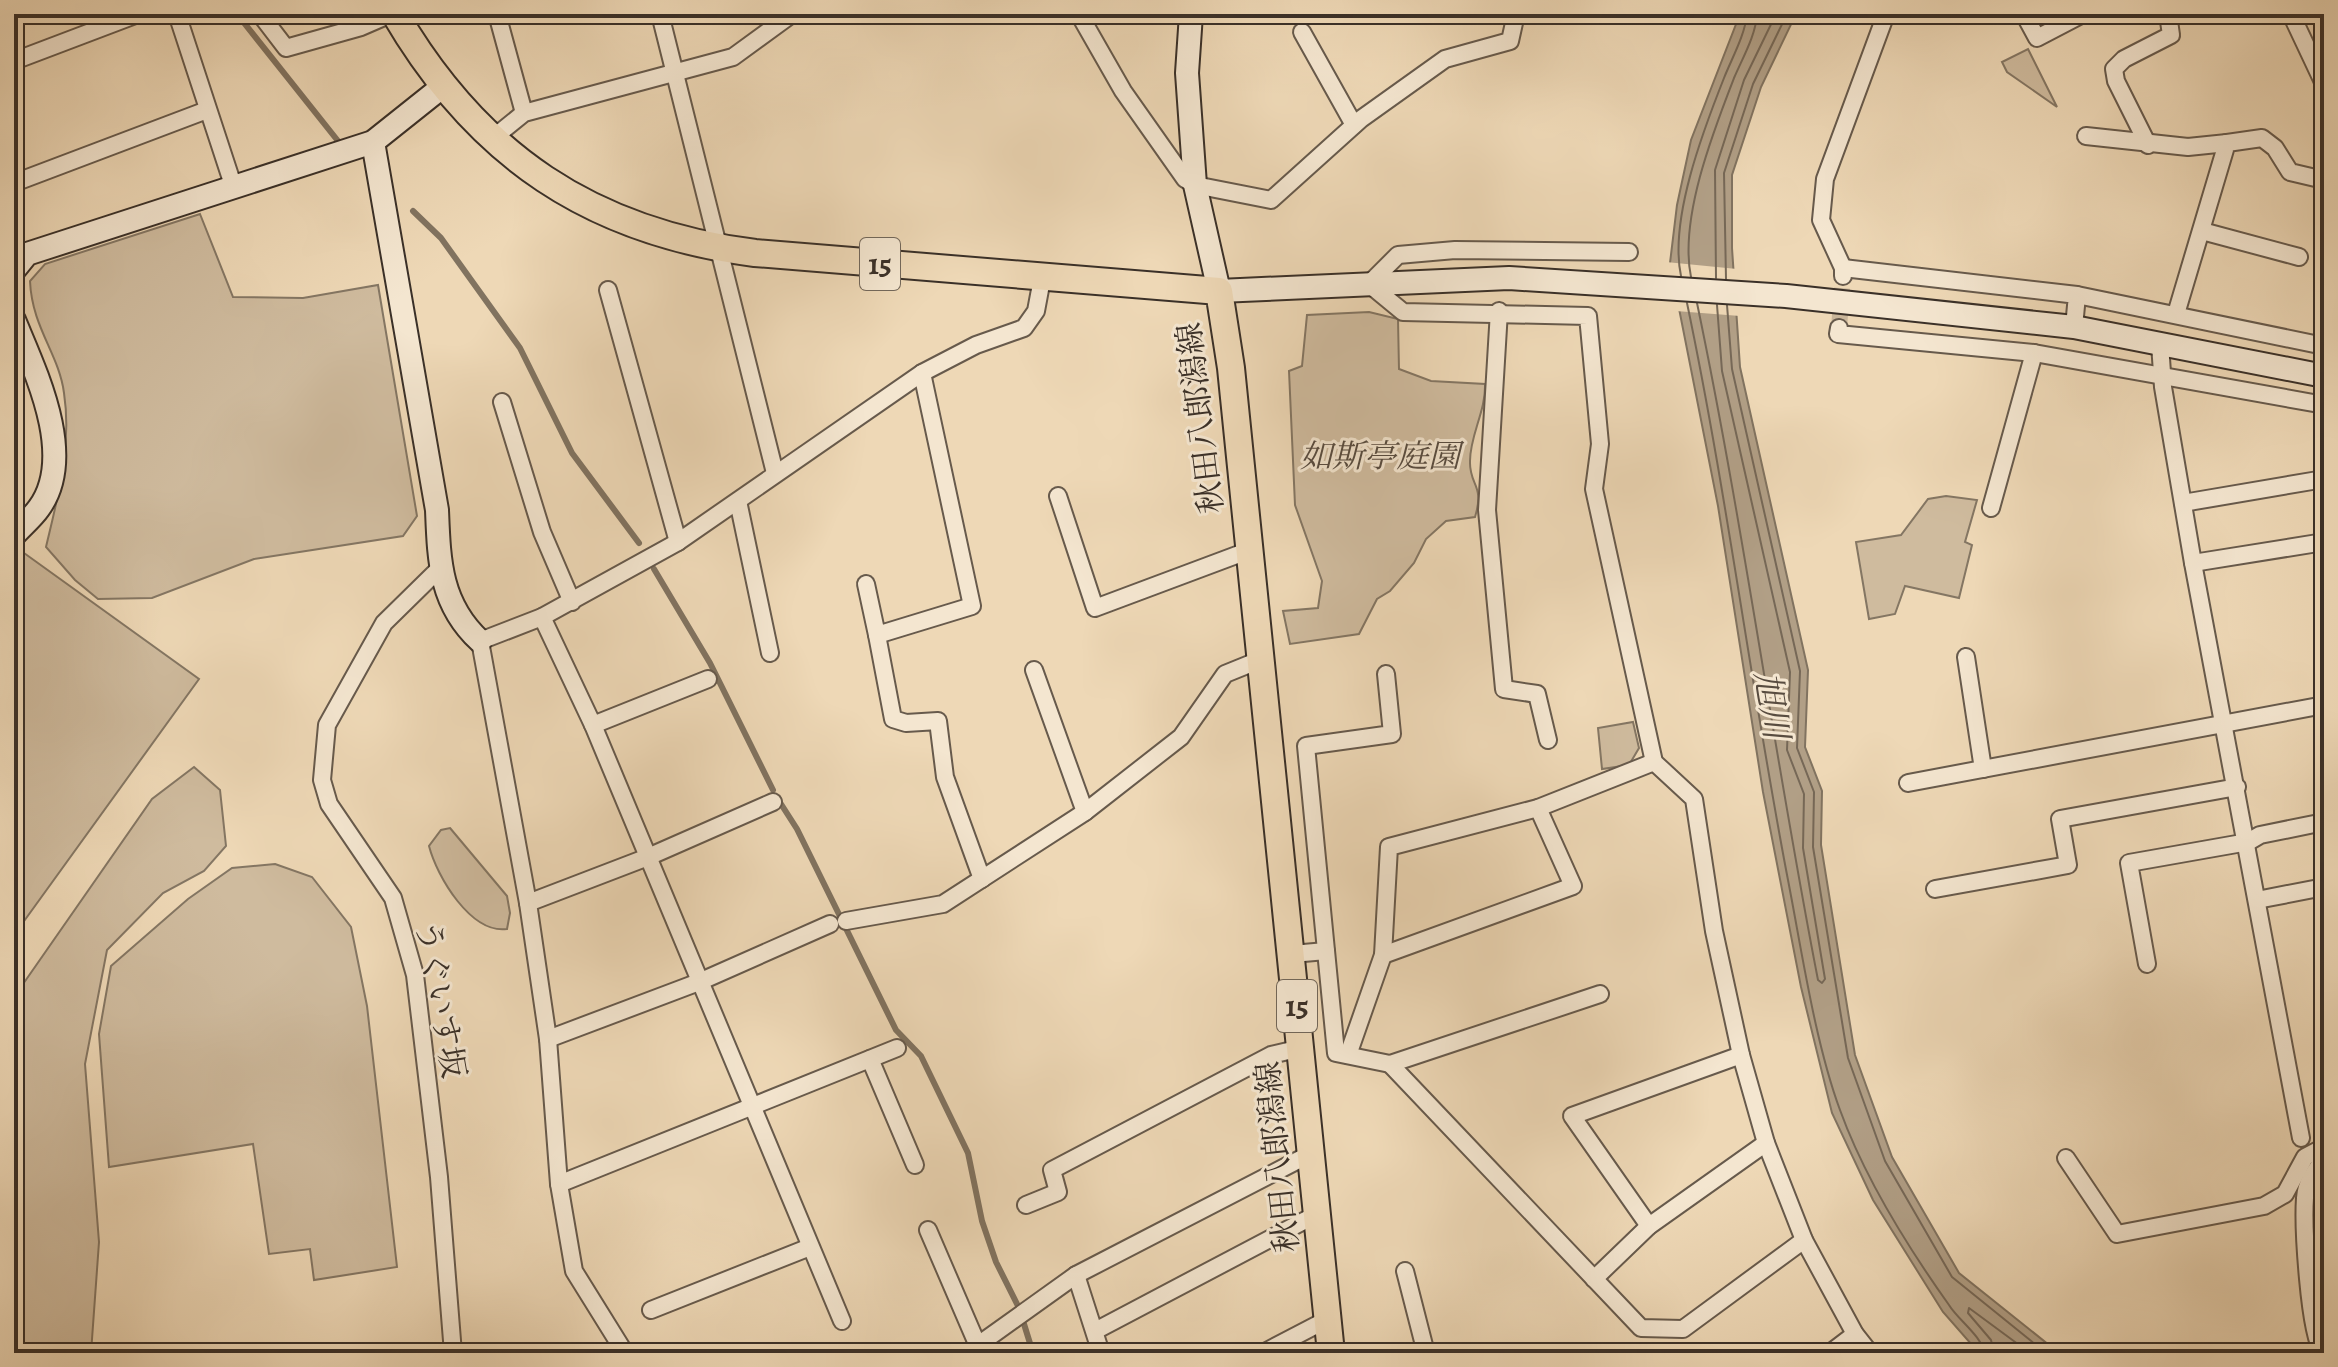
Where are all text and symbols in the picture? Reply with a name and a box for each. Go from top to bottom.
road number: 15 [860,238,900,290]
street label: 秋田八郎潟線 [1166,320,1234,516]
park label: 如斯亭庭園 [1300,434,1465,478]
water label: 旭川 [1743,668,1801,746]
street label: うぐいす坂 [405,916,477,1082]
road number: 15 [1277,980,1317,1032]
street label: 秋田八郎潟線 [1245,1059,1309,1255]

